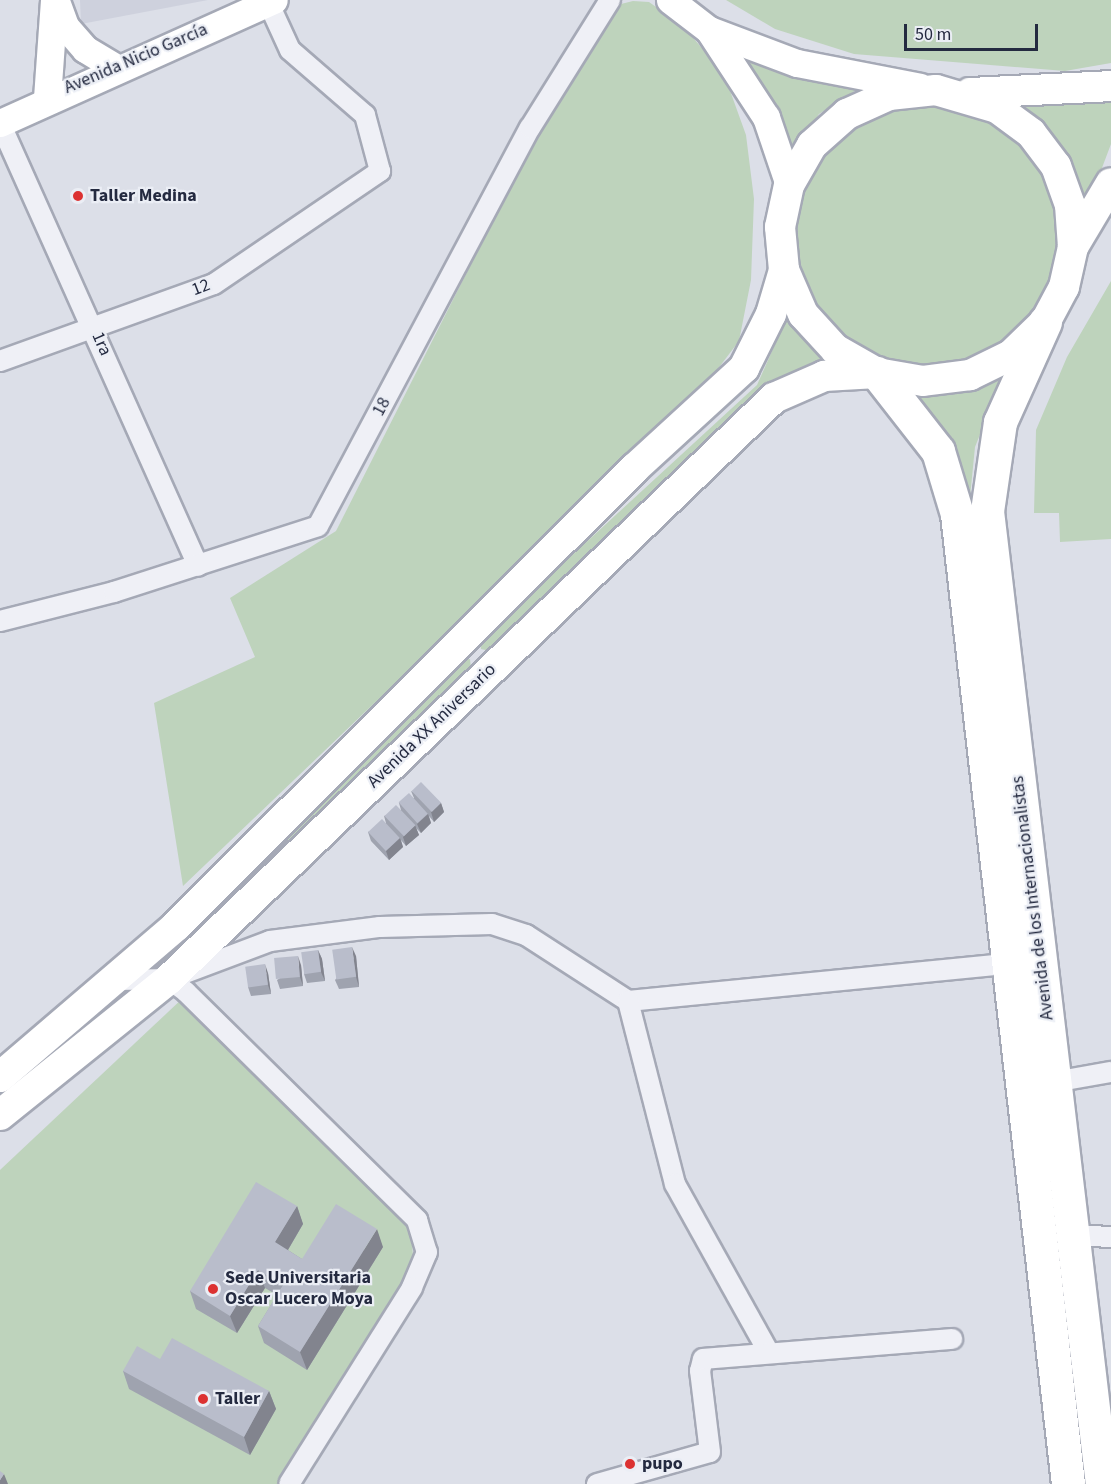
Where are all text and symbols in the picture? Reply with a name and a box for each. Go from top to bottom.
scale bar [907,12,1040,50]
street label: Avenida Nicio García [61,19,211,99]
text: 50 m [915,22,951,47]
place label: Taller Medina [90,185,197,207]
marker: Taller Medina [71,189,85,203]
street label: 12 [189,275,213,301]
street label: 1ra [86,329,116,359]
street label: 18 [368,394,396,420]
street label: Avenida XX Aniversario [363,659,501,793]
street label: Avenida de los Internacionalistas [1007,775,1059,1021]
place label: Sede Universitaria Oscar Lucero Moya [225,1268,373,1310]
marker: Sede Universitaria Oscar Lucero Moya [206,1282,220,1296]
place label: Taller [215,1388,260,1410]
marker: Taller [196,1392,210,1406]
place label: pupo [642,1453,683,1475]
marker: pupo [623,1457,637,1471]

